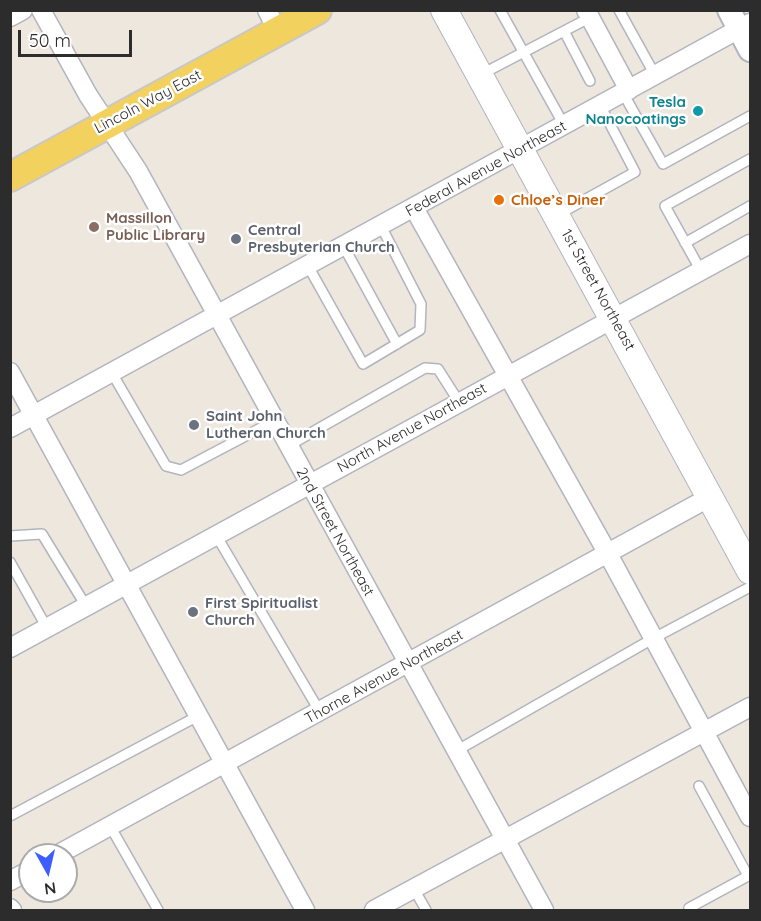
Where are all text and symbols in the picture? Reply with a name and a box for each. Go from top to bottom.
scale bar [21,18,135,56]
text: 50 m [29,29,71,52]
street label: Lincoln Way East [91,66,205,138]
place label: Tesla Nanocoatings [585,93,686,128]
marker: Tesla Nanocoatings [691,104,705,118]
street label: Federal Avenue Northeast [402,117,570,221]
place label: Chloe’s Diner [511,191,605,209]
marker: Chloe’s Diner [492,193,506,207]
place label: Massillon Public Library [106,209,205,244]
marker: Massillon Public Library [87,220,101,234]
place label: Central Presbyterian Church [248,221,395,256]
street label: 1st Street Northeast [557,226,639,354]
marker: Central Presbyterian Church [229,232,243,246]
street label: North Avenue Northeast [334,379,490,477]
place label: Saint John Lutheran Church [206,407,326,442]
marker: Saint John Lutheran Church [187,418,201,432]
street label: 2nd Street Northeast [292,465,378,599]
place label: First Spiritualist Church [205,594,318,629]
marker: First Spiritualist Church [186,605,200,619]
street label: Thorne Avenue Northeast [302,626,466,728]
north arrow [18,843,78,903]
text: N [43,878,57,900]

